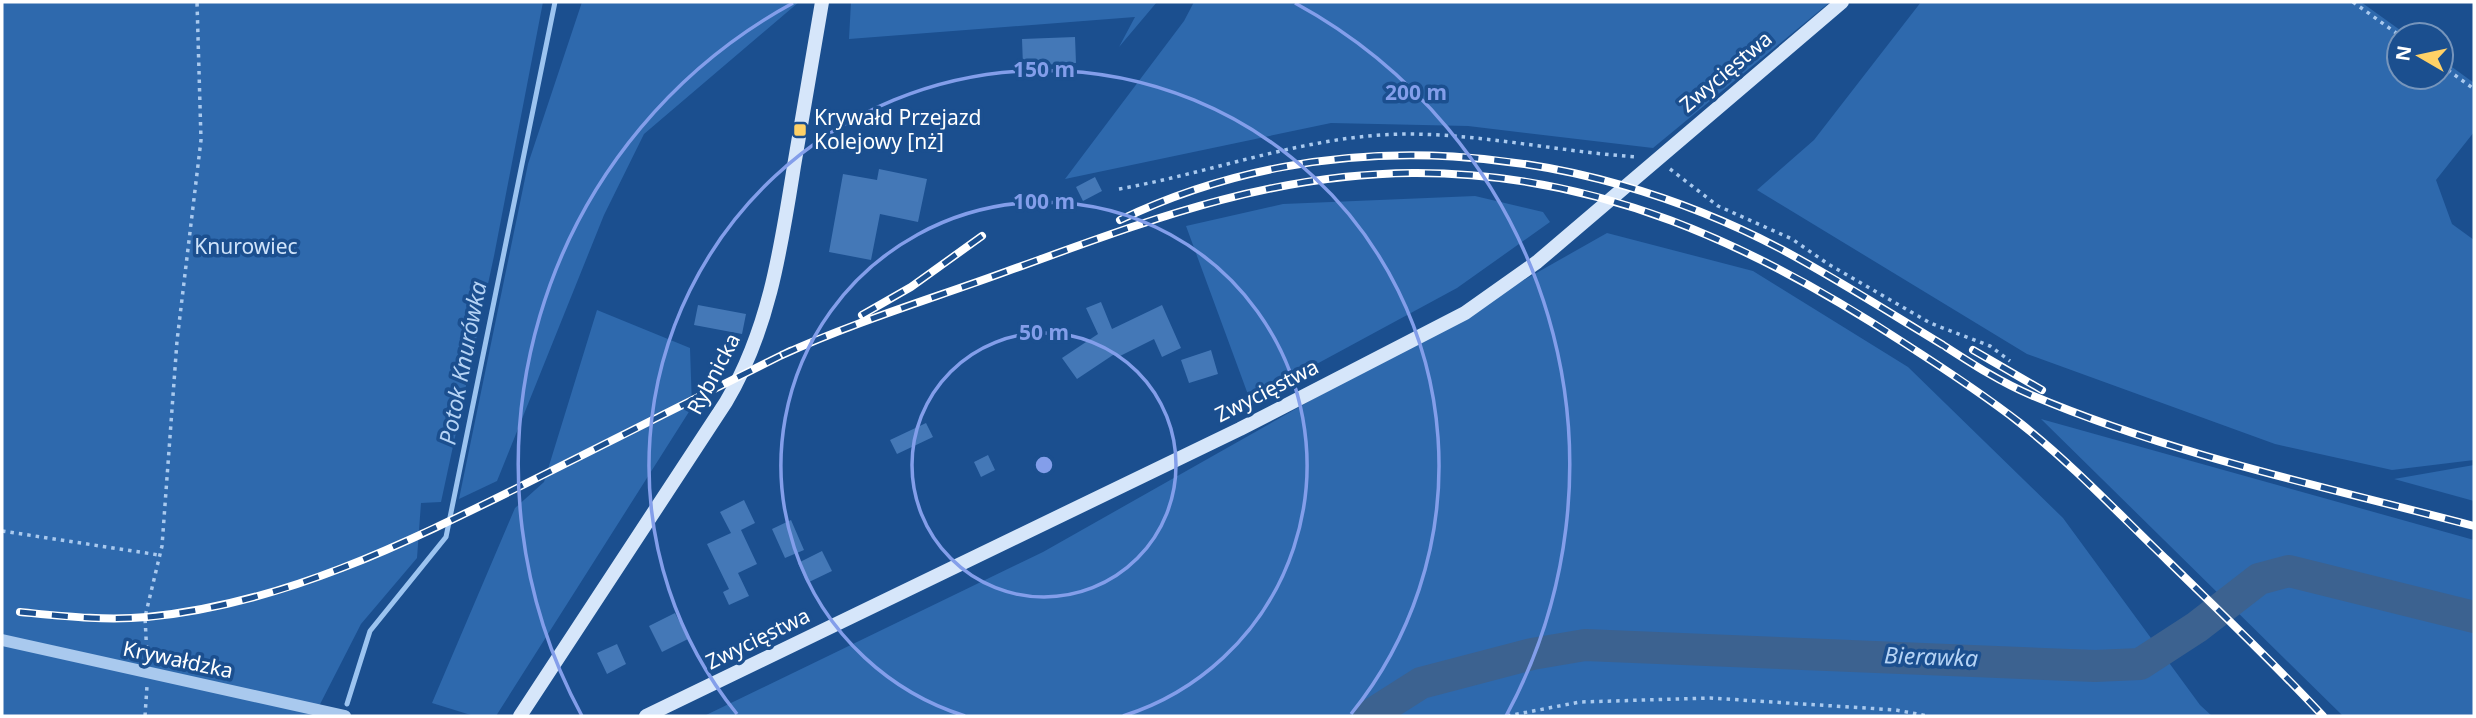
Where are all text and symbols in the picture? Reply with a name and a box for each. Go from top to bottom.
north arrow [2385,21,2455,91]
street label: Zwycięstwa [1673,24,1777,118]
text: N [2389,44,2417,63]
text: 150 m [1013,55,1075,83]
text: 200 m [1385,78,1447,106]
place label: Krywałd Przejazd Kolejowy [nż] [814,103,982,155]
marker: Krywałd Przejazd Kolejowy [nż] [792,122,808,138]
text: 100 m [1013,187,1075,215]
park label: Knurowiec [194,232,298,260]
water label: Potok Knurówka [430,278,494,447]
text: 50 m [1019,318,1069,346]
street label: Rybnicka [680,328,746,419]
street label: Zwycięstwa [1210,352,1323,428]
centre of rings [1032,453,1056,477]
street label: Zwycięstwa [701,601,814,675]
street label: Krywałdzka [121,634,236,684]
water label: Bierawka [1883,638,1979,674]

